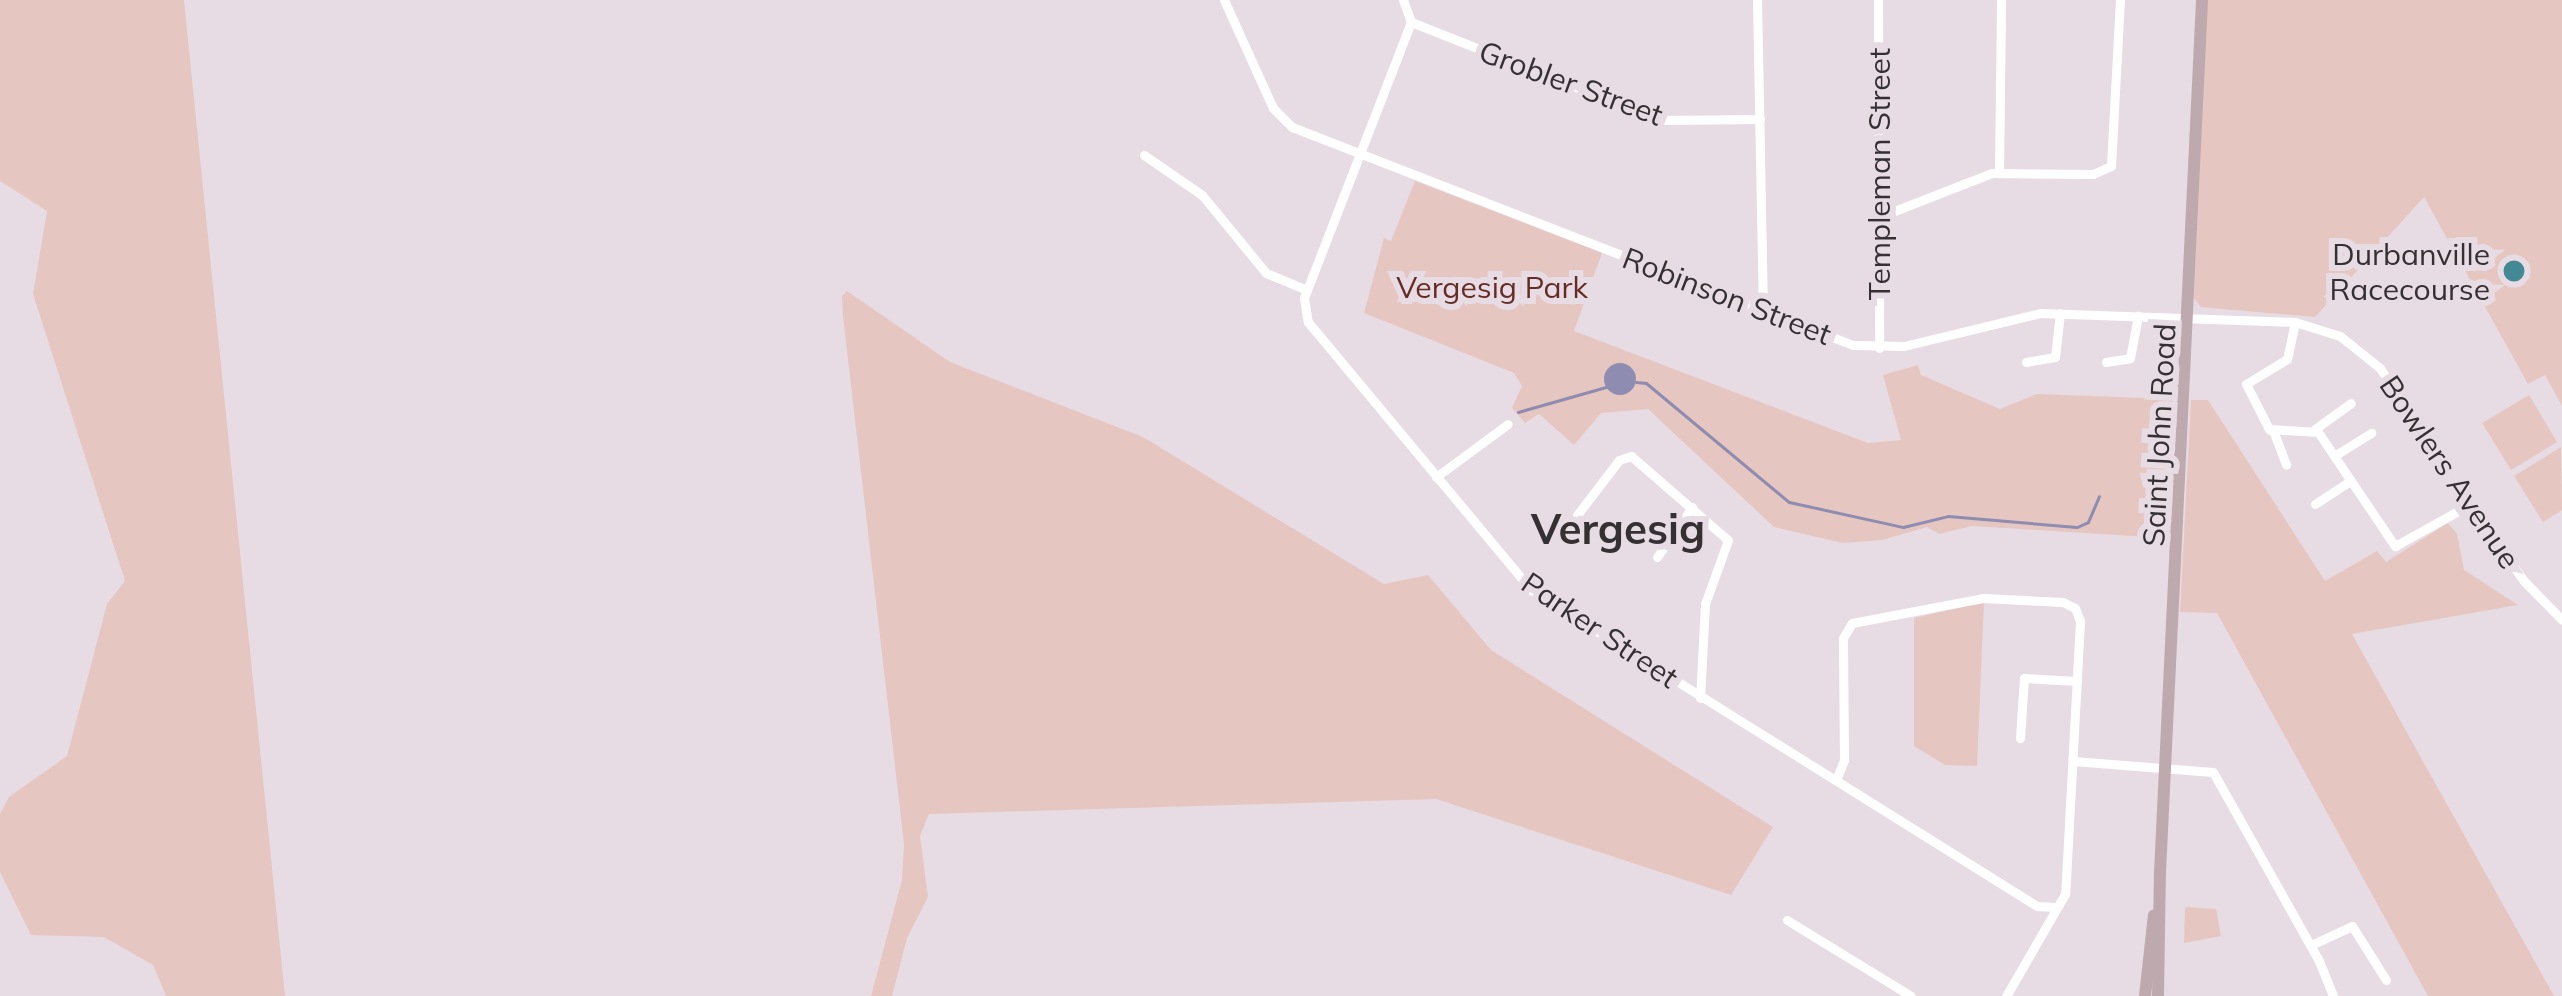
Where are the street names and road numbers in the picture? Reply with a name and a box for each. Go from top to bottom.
street label: Grobler Street [1474,33,1668,133]
street label: Templeman Street [1861,48,1897,300]
street label: Robinson Street [1618,240,1836,352]
street label: Saint John Road [2135,323,2183,547]
street label: Bowlers Avenue [2372,369,2528,575]
street label: Parker Street [1515,565,1685,695]

